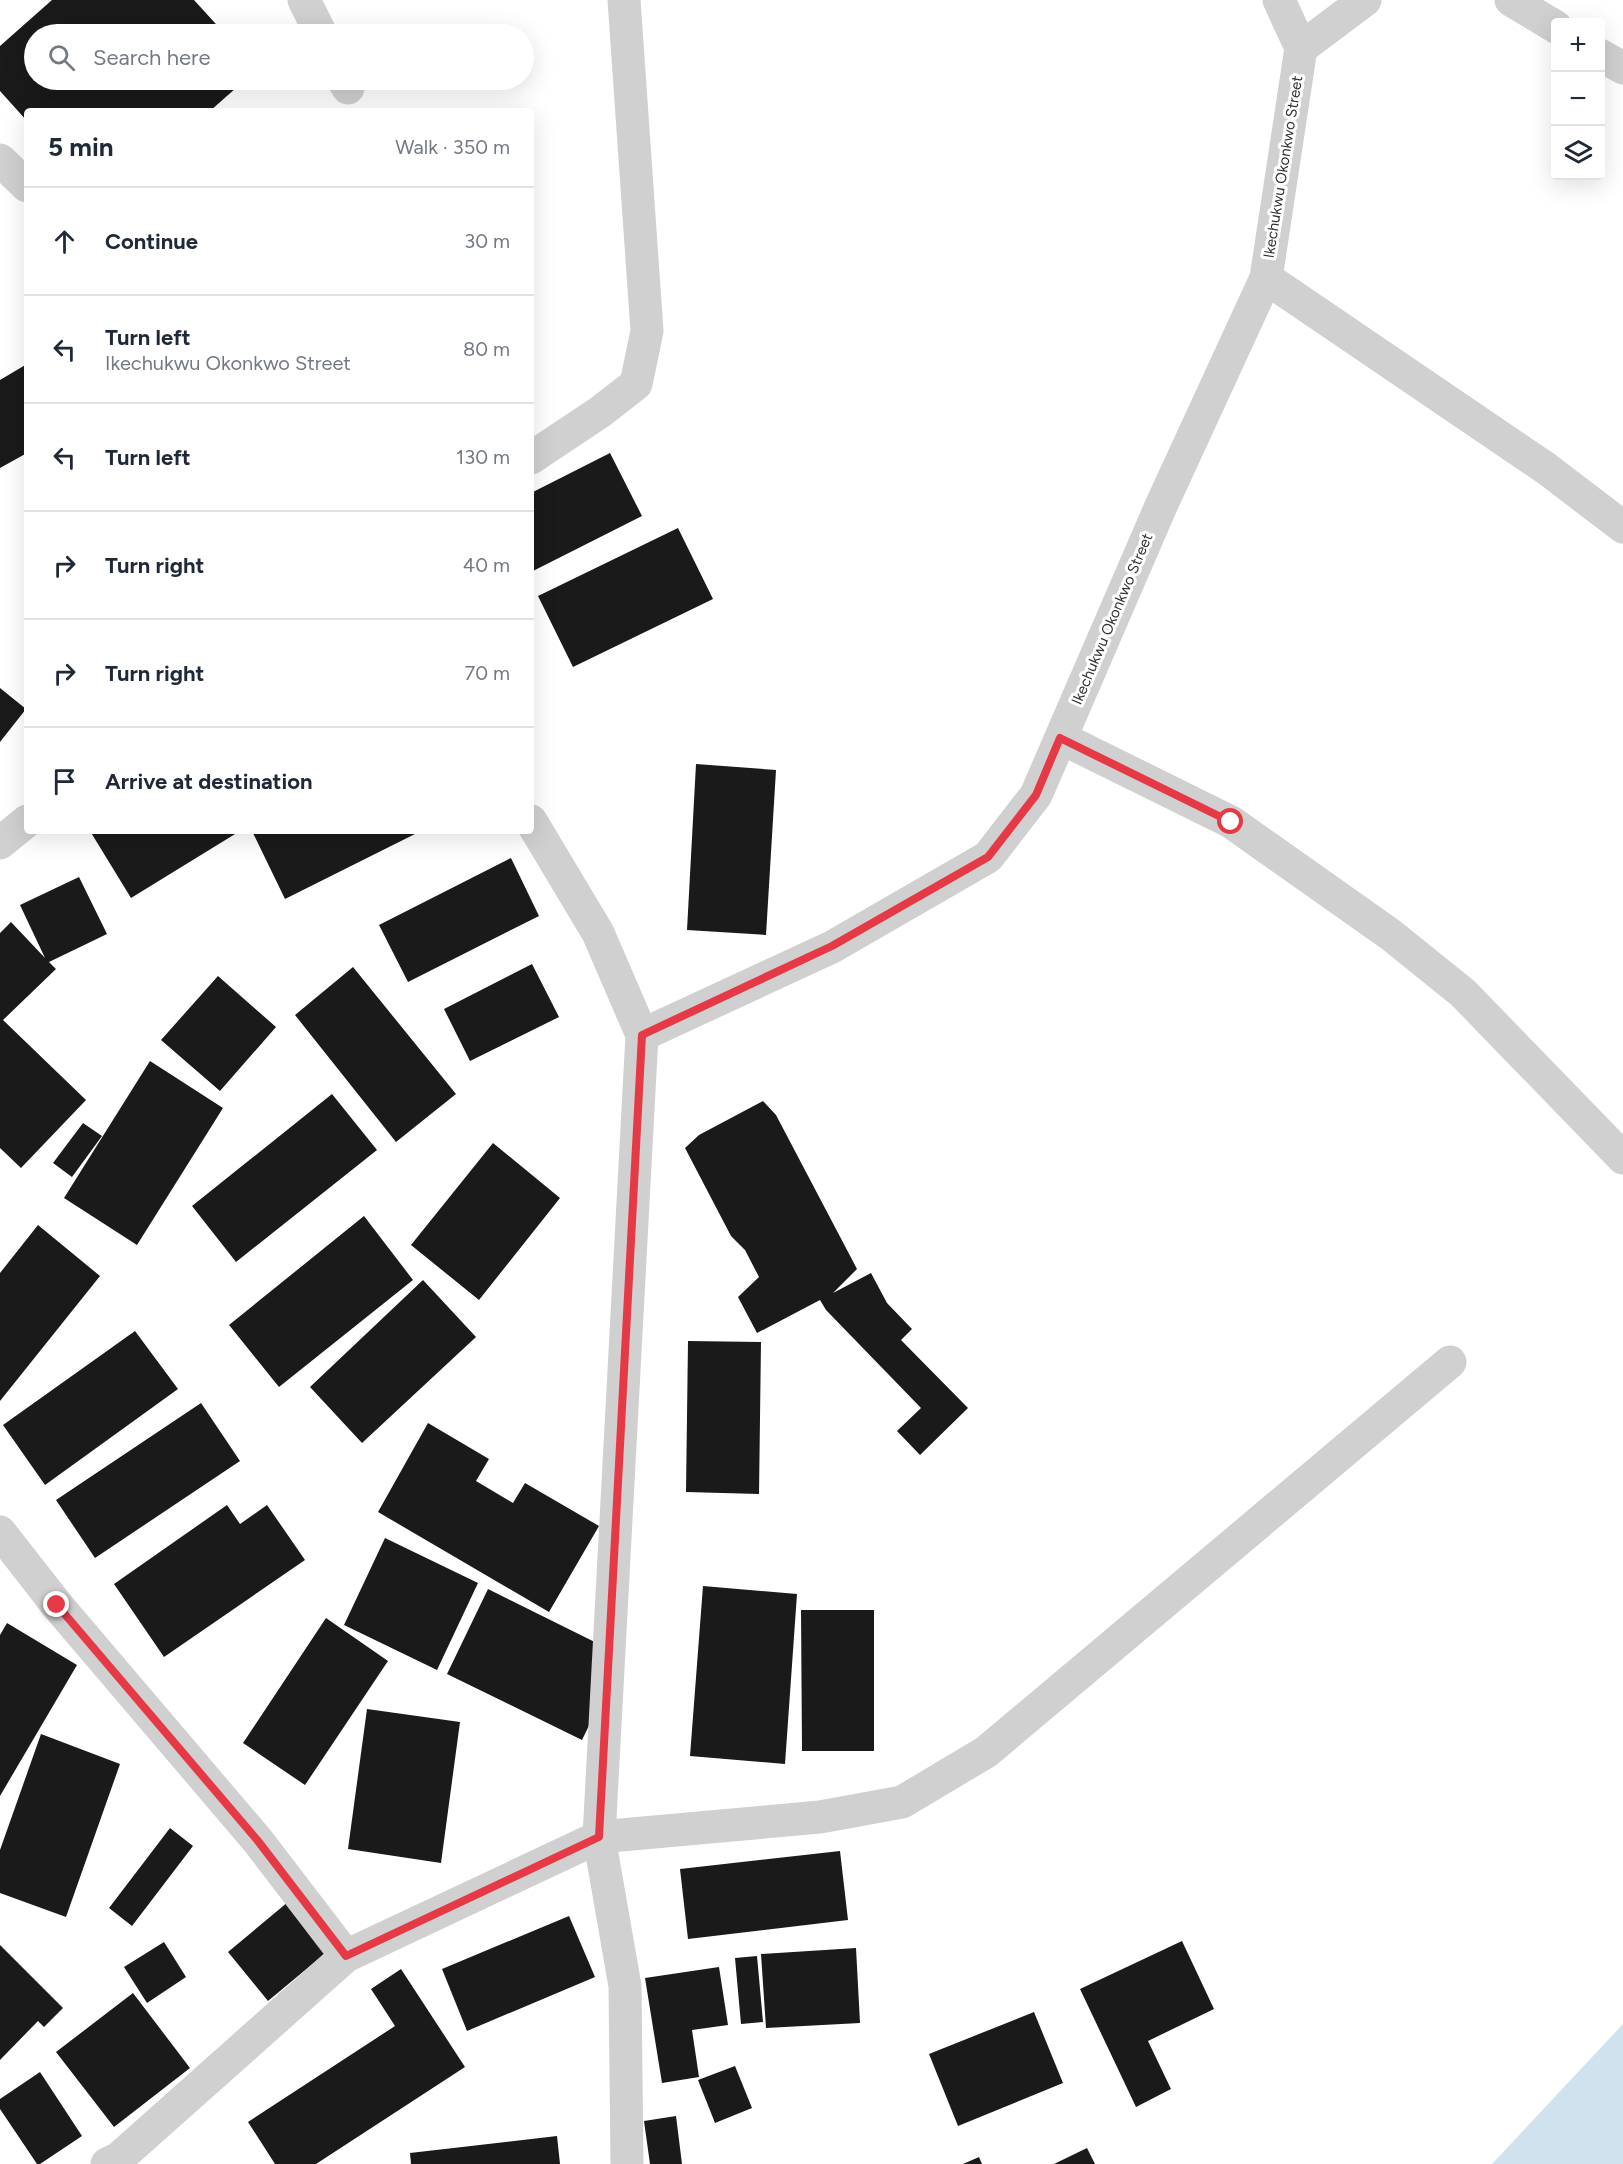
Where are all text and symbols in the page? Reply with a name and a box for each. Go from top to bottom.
map controls [1551,18,1605,180]
button: + [1551,18,1605,72]
search box [24,24,534,90]
icon: search [45,41,78,74]
text: Search here [93,44,211,71]
button: − [1551,72,1605,126]
street label: Ikechukwu Okonkwo Street [1260,74,1306,259]
button: layers [1551,126,1605,180]
text: 5 min [48,131,114,163]
text: Walk · 350 m [395,135,510,159]
icon: ahead [48,225,81,258]
text: Continue [105,228,198,255]
text: 30 m [464,229,510,253]
text: Turn left [105,324,191,351]
icon: left [48,333,81,366]
text: 80 m [463,337,510,361]
text: Ikechukwu Okonkwo Street [105,351,351,375]
icon: left [48,441,81,474]
text: Turn left [105,444,191,471]
text: 130 m [456,445,510,469]
street label: Ikechukwu Okonkwo Street [1068,530,1156,707]
icon: right [48,549,81,582]
text: Turn right [105,552,204,579]
text: 40 m [463,553,510,577]
icon: right [48,657,81,690]
text: Turn right [105,660,204,687]
text: 70 m [464,661,510,685]
icon: arrive [48,765,81,798]
text: Arrive at destination [105,768,313,795]
route start [1217,808,1243,834]
route end [43,1591,69,1617]

